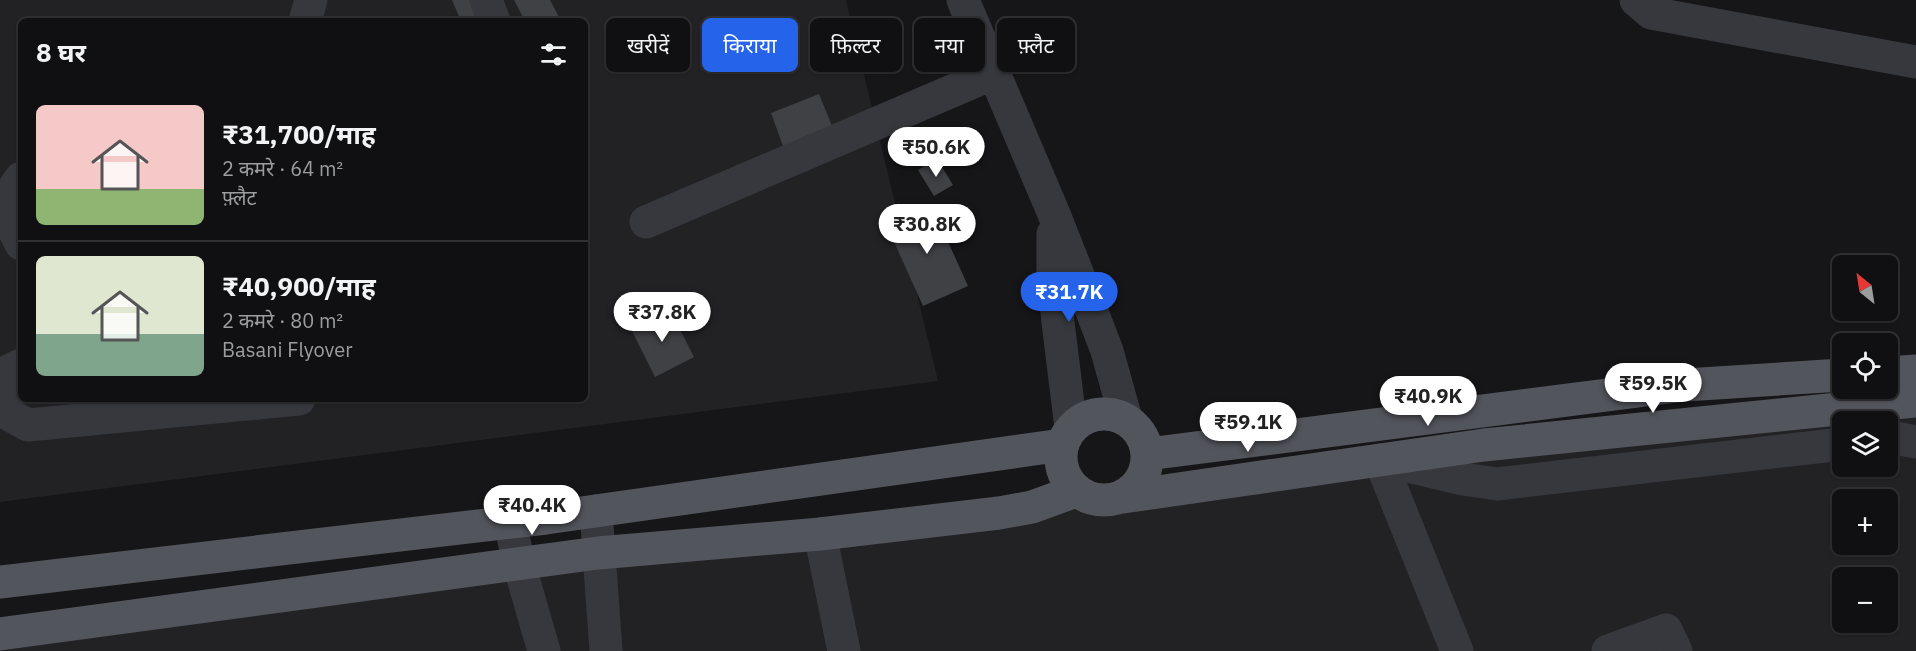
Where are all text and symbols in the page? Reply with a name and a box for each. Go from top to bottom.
chip: खरीदें [606,18,690,72]
chip: किराया [702,18,798,72]
chip: फ़िल्टर [810,18,902,72]
chip: नया [914,18,985,72]
chip: फ़्लैट [997,18,1075,72]
text: 8 घर [36,35,86,69]
icon: filters [537,38,570,71]
text: ₹31,700/माह [222,117,376,151]
pin: ₹50.6K [887,127,985,178]
icon: home [84,129,156,201]
text: ₹50.6K [902,133,970,160]
text: 2 कमरे · 64 m² [222,155,343,182]
text: फ़्लैट [222,184,257,211]
pin: ₹30.8K [878,204,976,255]
text: ₹30.8K [893,210,961,237]
north arrow [1832,255,1898,321]
map controls [1832,255,1898,633]
text: ₹40,900/माह [222,269,376,303]
pin: ₹31.7K [1020,272,1118,323]
text: ₹31.7K [1035,278,1103,305]
icon: home [84,280,156,352]
pin: ₹37.8K [613,292,711,343]
text: ₹37.8K [628,298,696,325]
text: 2 कमरे · 80 m² [222,307,343,334]
button: locate [1832,333,1898,399]
text: Basani Flyover [222,336,353,363]
pin: ₹59.5K [1604,363,1702,414]
text: ₹59.5K [1619,369,1687,396]
pin: ₹40.9K [1379,376,1477,427]
text: ₹40.9K [1394,382,1462,409]
pin: ₹59.1K [1199,402,1297,453]
text: ₹59.1K [1214,408,1282,435]
button: layers [1832,411,1898,477]
pin: ₹40.4K [483,485,581,536]
button: + [1832,489,1898,555]
text: ₹40.4K [498,491,566,518]
button: − [1832,567,1898,633]

